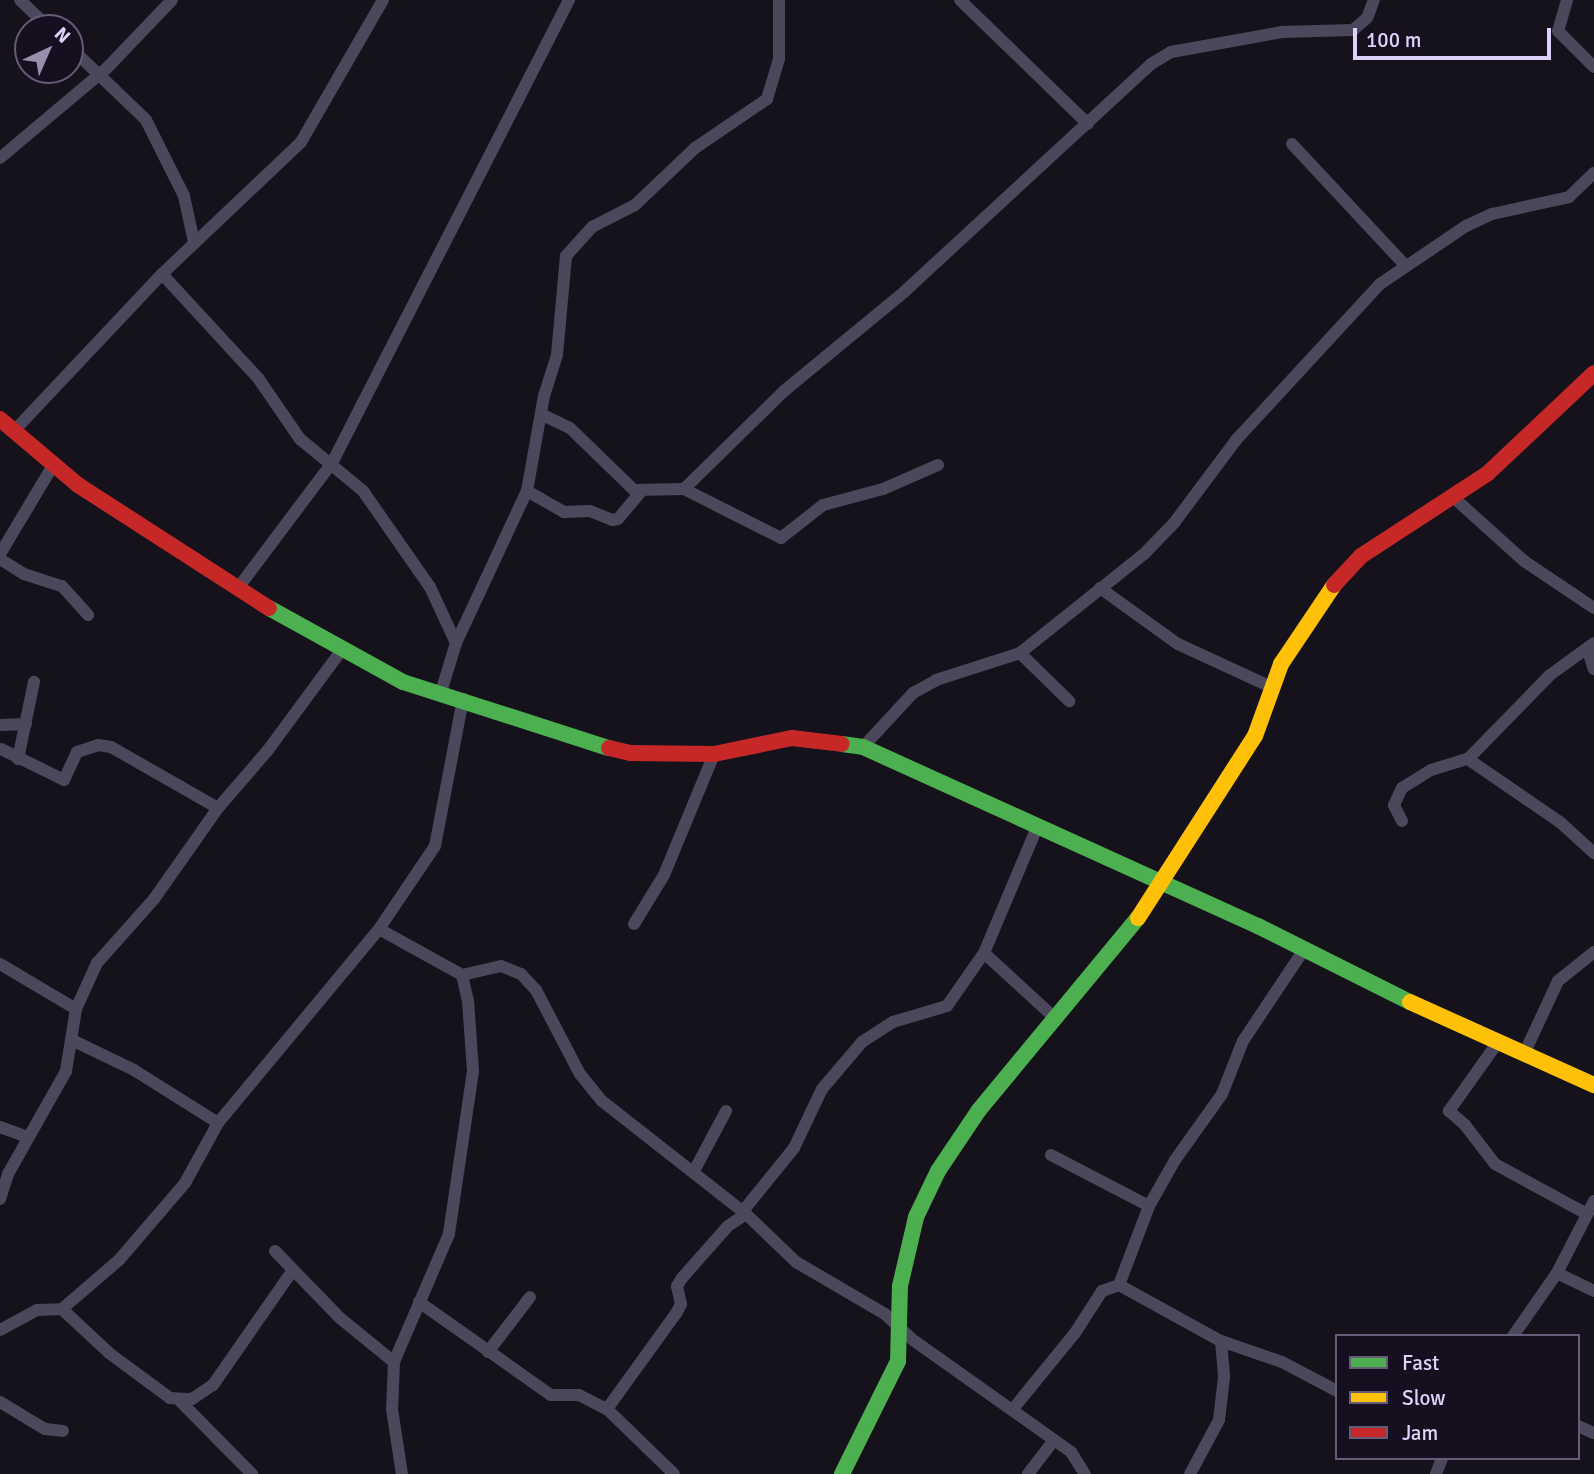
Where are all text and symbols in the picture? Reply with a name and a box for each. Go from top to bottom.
north arrow [14,14,84,84]
scale bar [1356,14,1554,58]
text: N [49,22,75,49]
text: 100 m [1366,27,1421,53]
legend [1335,1334,1580,1460]
text: Fast [1402,1350,1439,1376]
text: Slow [1402,1385,1446,1411]
text: Jam [1402,1420,1438,1446]

